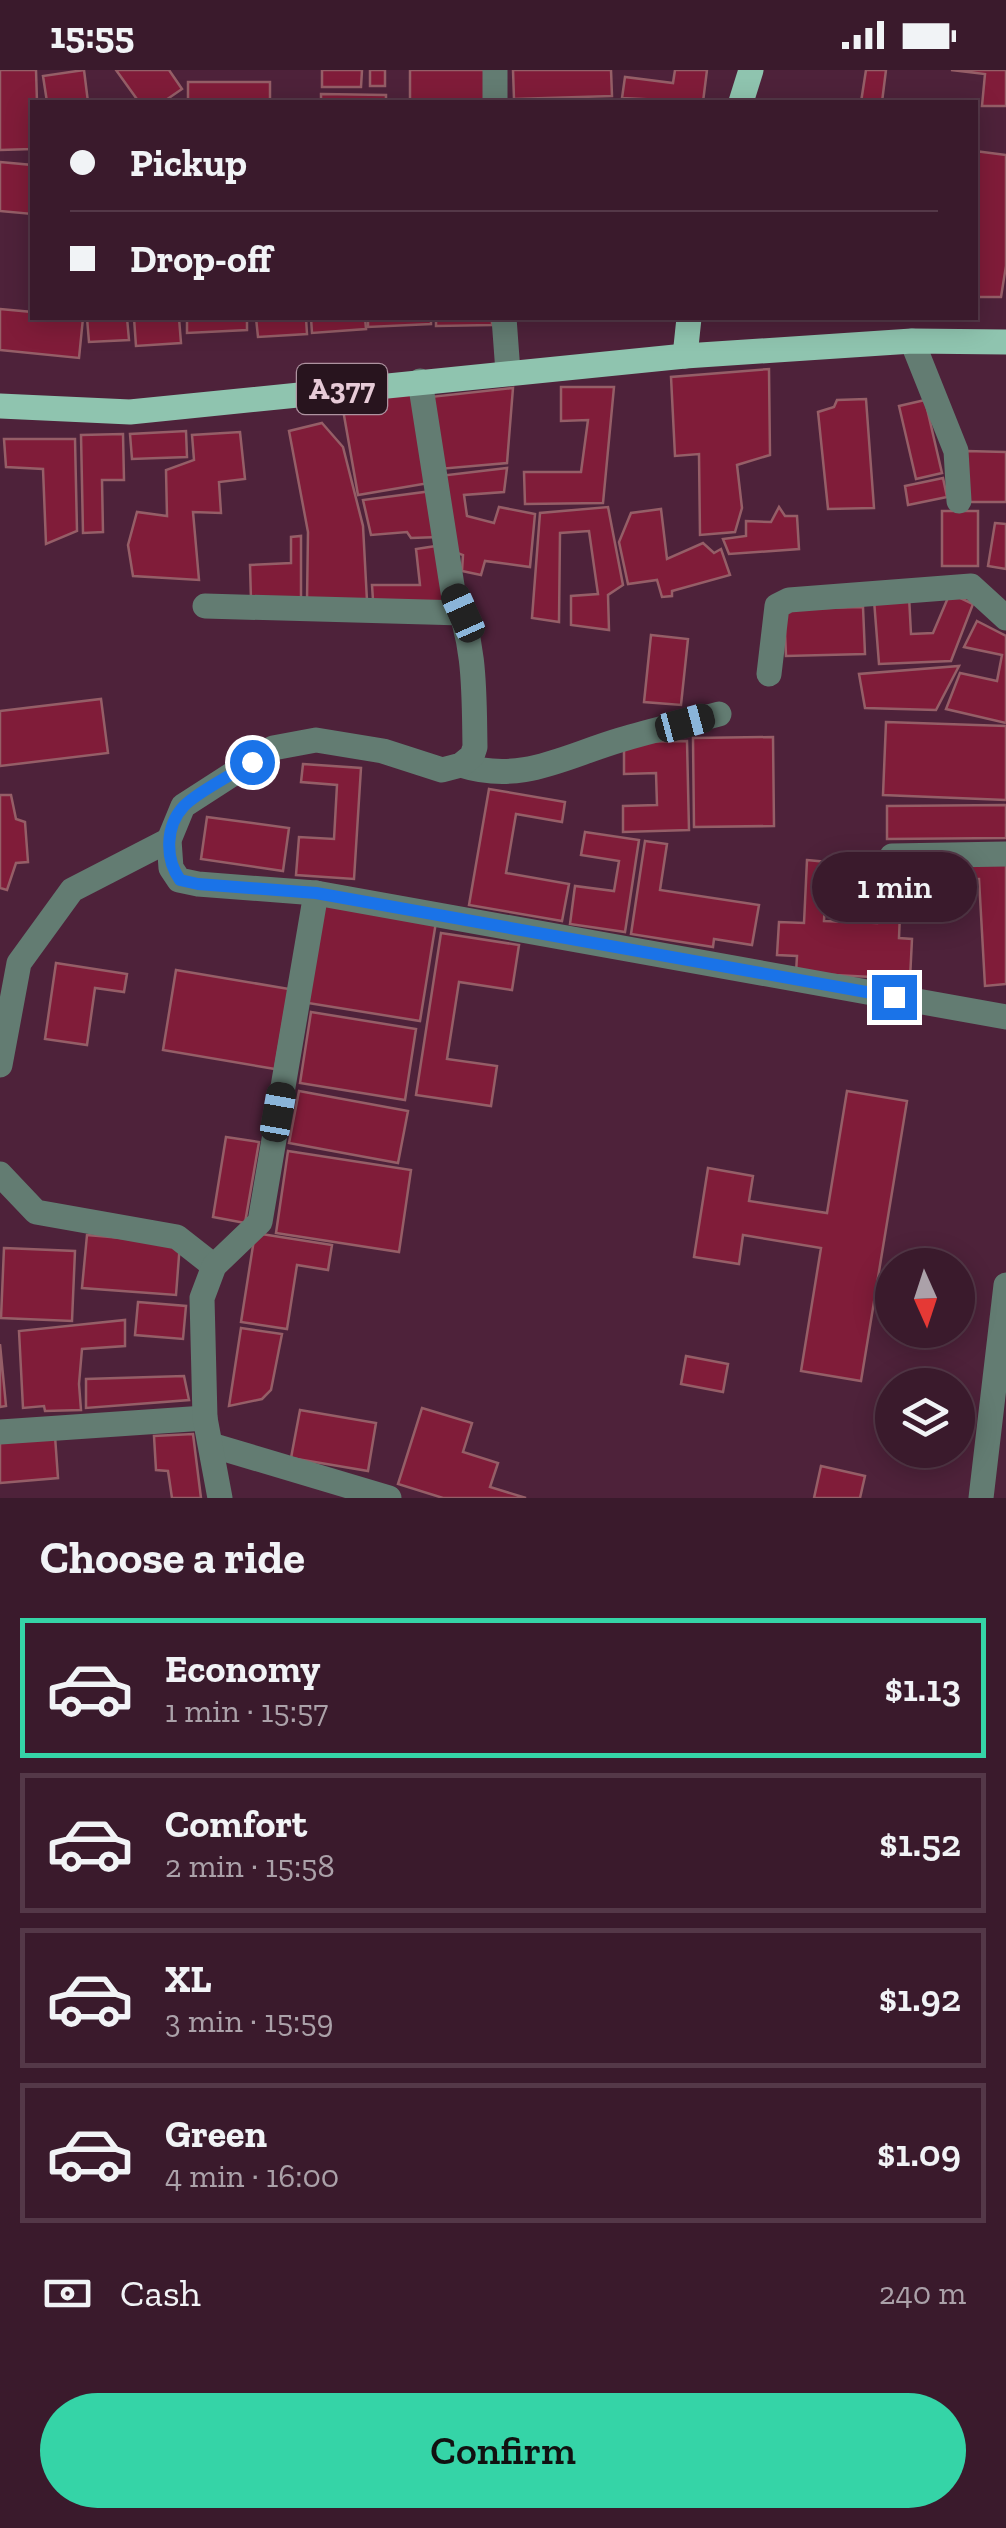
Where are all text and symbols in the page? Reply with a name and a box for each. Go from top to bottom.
text: 15:55 [50,12,134,58]
text: Pickup [130,140,247,186]
text: Drop-off [130,236,271,282]
road number: A377 [297,364,387,414]
car [437,579,489,647]
car [652,701,718,745]
route start [230,740,275,785]
callout: 1 min [812,852,976,922]
text: 1 min [857,868,932,906]
route end [872,975,917,1020]
car [258,1080,298,1144]
north arrow [875,1248,975,1348]
map controls [875,1248,975,1468]
button: layers [875,1368,975,1468]
text: Choose a ride [40,1531,305,1585]
icon: car [45,1643,135,1733]
text: Economy [165,1646,320,1692]
text: $1.13 [884,1665,961,1711]
text: 1 min · 15:57 [165,1692,328,1730]
icon: car [45,1798,135,1888]
text: Comfort [165,1801,307,1847]
text: $1.52 [879,1820,961,1866]
text: 2 min · 15:58 [165,1847,335,1885]
icon: car [45,1953,135,2043]
text: XL [165,1956,212,2002]
text: $1.92 [879,1975,961,2021]
text: 3 min · 15:59 [165,2002,334,2040]
icon: car [45,2108,135,2198]
text: Green [165,2111,267,2157]
text: $1.09 [877,2130,961,2176]
text: 4 min · 16:00 [165,2157,339,2195]
icon: cash [40,2266,95,2321]
text: Cash [120,2270,201,2316]
text: 240 m [879,2274,966,2312]
button: Confirm [40,2393,966,2508]

